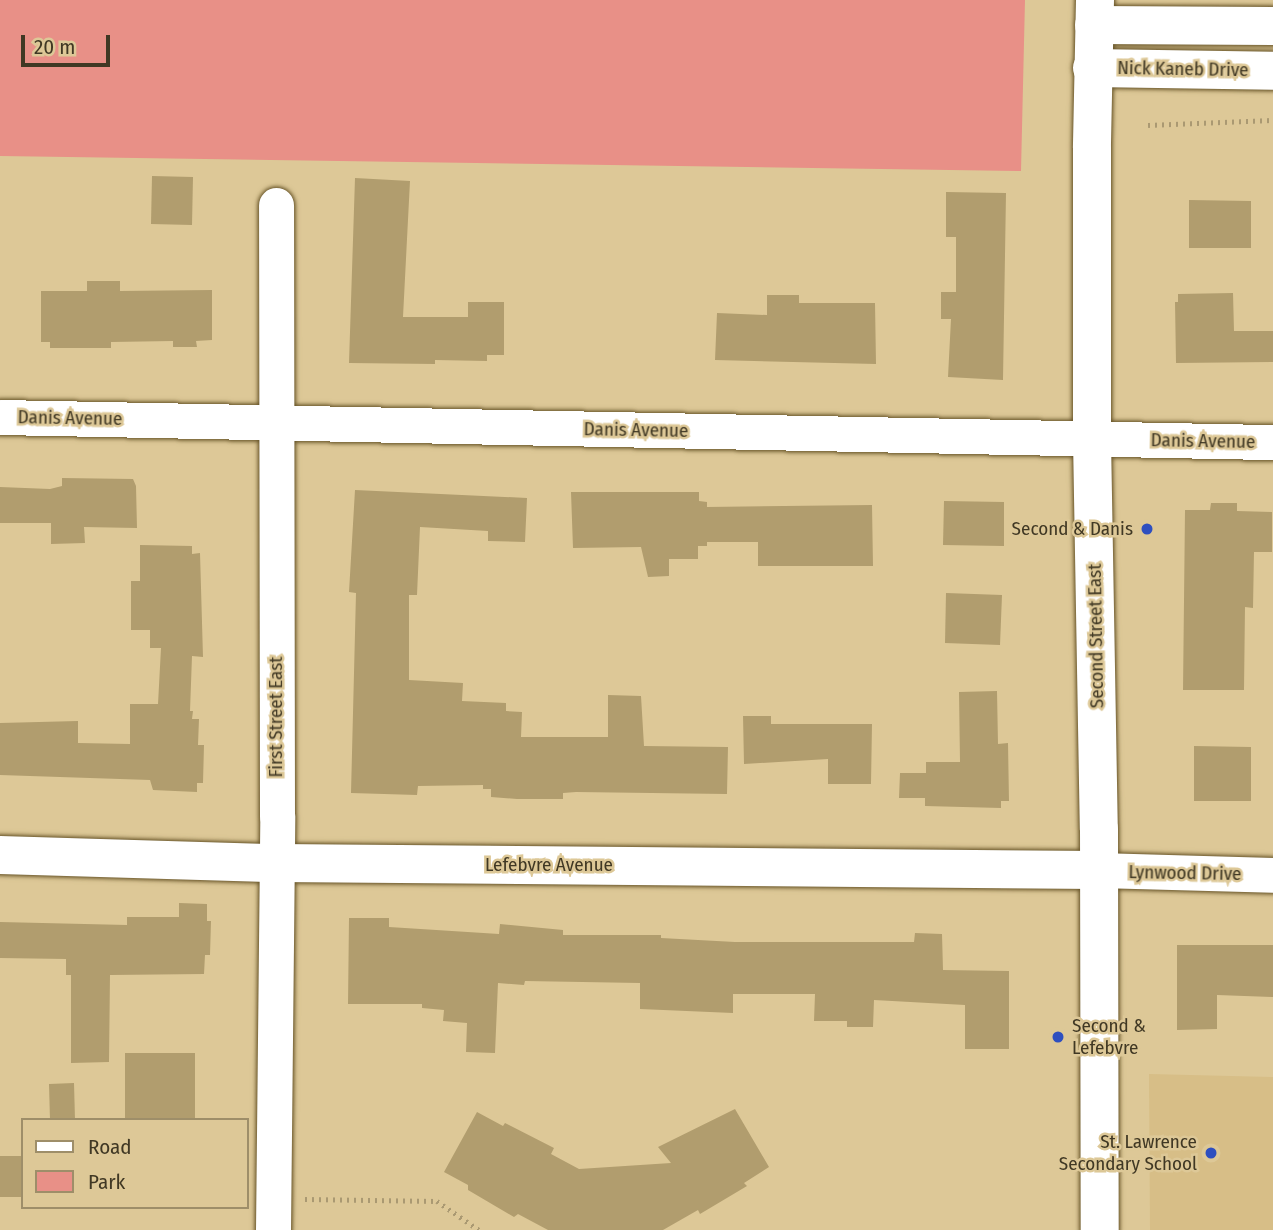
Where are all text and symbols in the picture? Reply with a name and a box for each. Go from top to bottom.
scale bar [24,21,114,65]
text: 20 m [34,34,75,60]
street label: Nick Kaneb Drive [1117,56,1249,82]
street label: Danis Avenue [17,406,123,430]
street label: Danis Avenue [583,418,689,442]
street label: Danis Avenue [1150,429,1256,453]
place label: Second & Danis [1012,518,1133,540]
marker: Second & Danis [1139,521,1155,537]
street label: Second Street East [1083,564,1109,708]
street label: First Street East [265,656,287,778]
street label: Lefebvre Avenue [485,854,613,876]
street label: Lynwood Drive [1128,861,1242,885]
place label: Second & Lefebvre [1072,1015,1146,1059]
marker: Second & Lefebvre [1050,1029,1066,1045]
legend [21,1118,248,1209]
place label: St. Lawrence Secondary School [1059,1131,1197,1175]
text: Road [88,1134,132,1160]
marker: St. Lawrence Secondary School [1203,1145,1219,1161]
text: Park [88,1169,125,1195]

